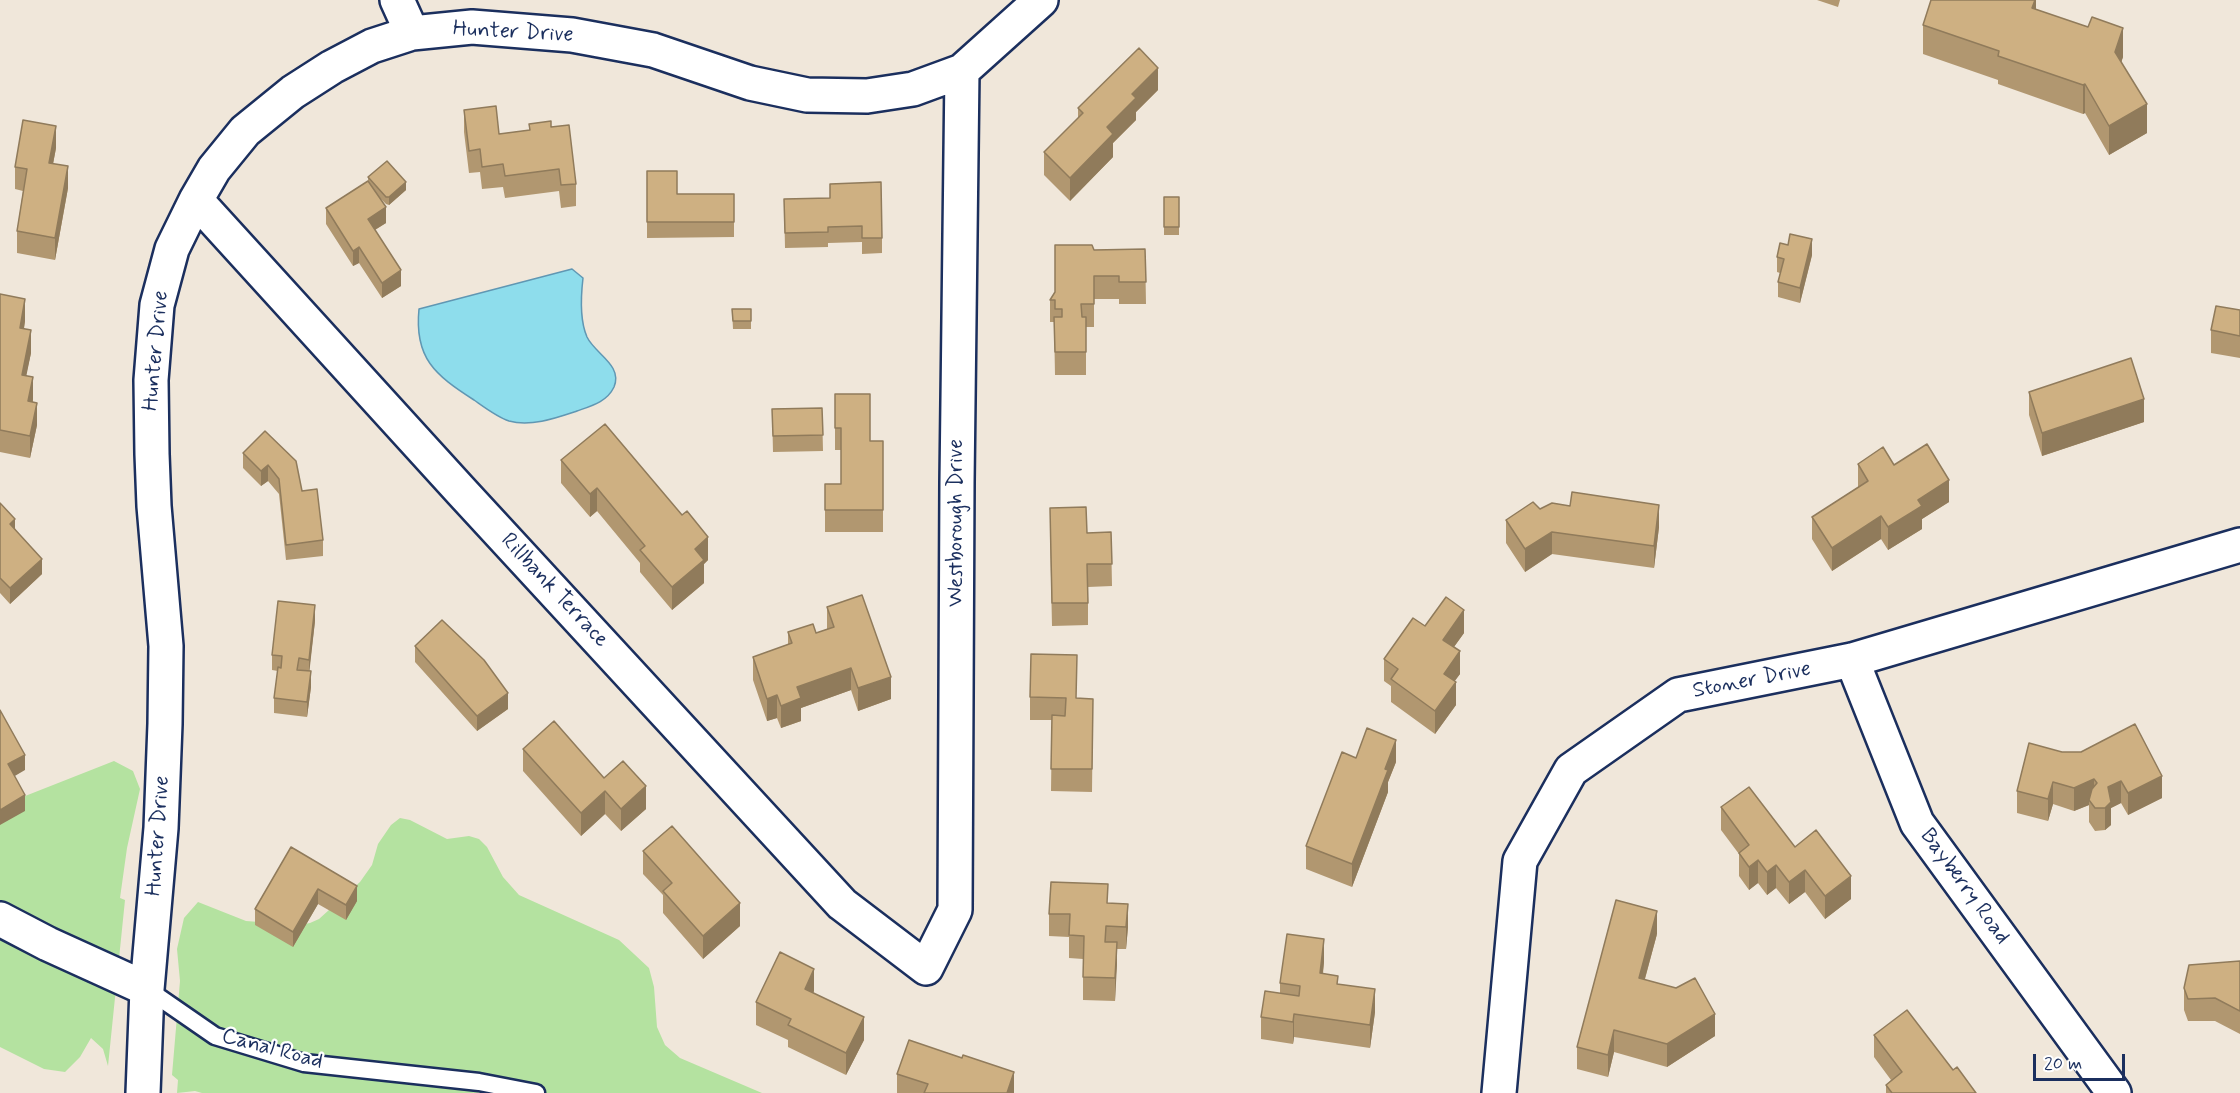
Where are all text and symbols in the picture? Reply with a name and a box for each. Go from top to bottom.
street label: Hunter Drive [452,17,574,49]
street label: Hunter Drive [139,290,175,412]
street label: Westborough Drive [944,439,970,607]
street label: Rillbank Terrace [494,528,614,654]
street label: Stoner Drive [1691,657,1813,705]
street label: Hunter Drive [142,775,176,897]
street label: Bayberry Road [1913,824,2015,950]
street label: Canal Road [218,1024,326,1076]
scale bar [2036,1042,2128,1080]
text: 20 m [2044,1052,2082,1076]

